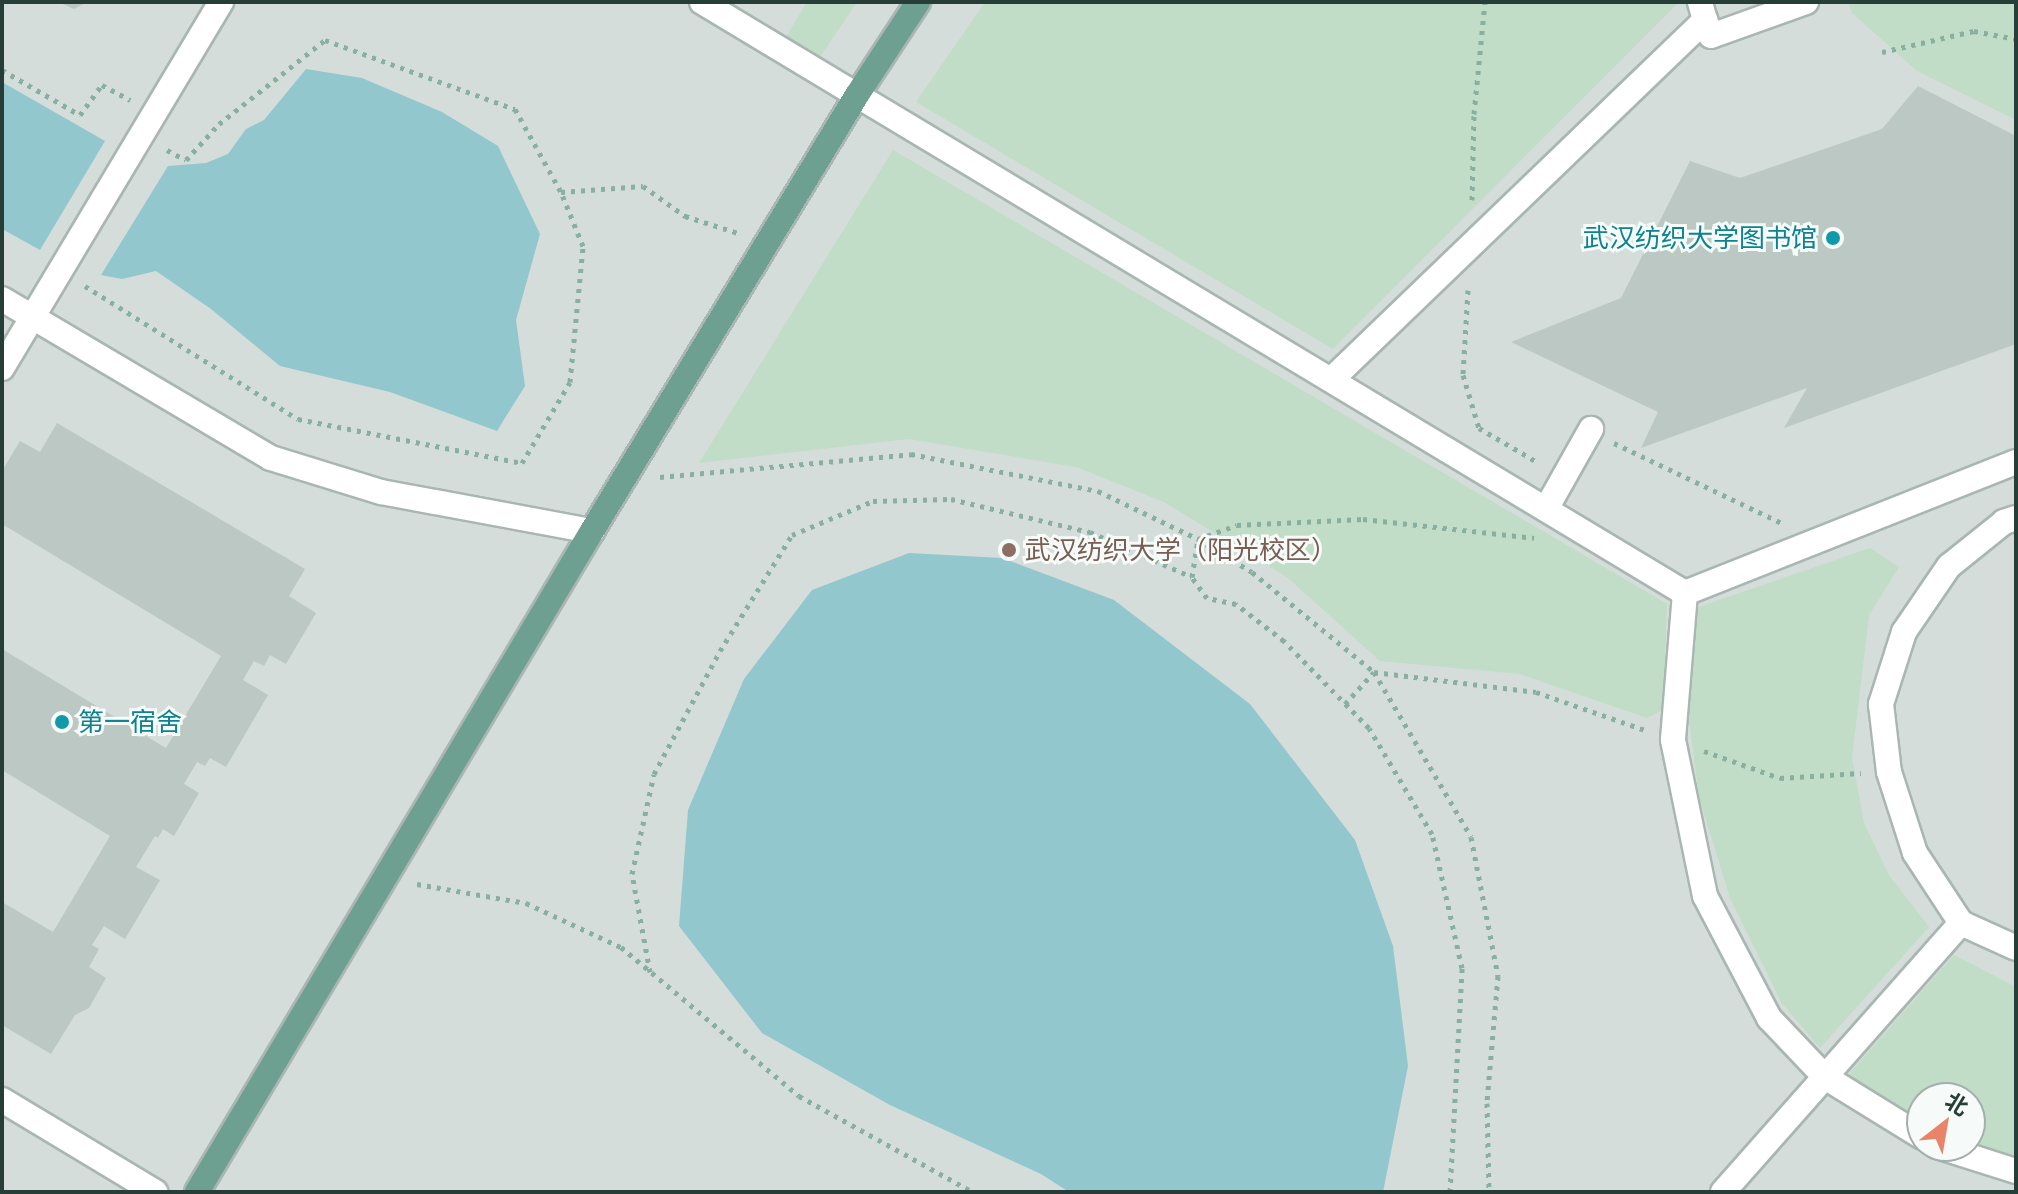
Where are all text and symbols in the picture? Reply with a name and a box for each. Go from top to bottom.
place label: 武汉纺织大学图书馆 [1583,222,1817,254]
marker: 武汉纺织大学图书馆 [1824,229,1842,247]
place label: 武汉纺织大学（阳光校区） [1025,534,1337,566]
marker: 武汉纺织大学（阳光校区） [1000,541,1018,559]
place label: 第一宿舍 [78,706,182,738]
marker: 第一宿舍 [53,713,71,731]
north arrow [1906,1082,1986,1162]
text: 北 [1940,1085,1974,1122]

